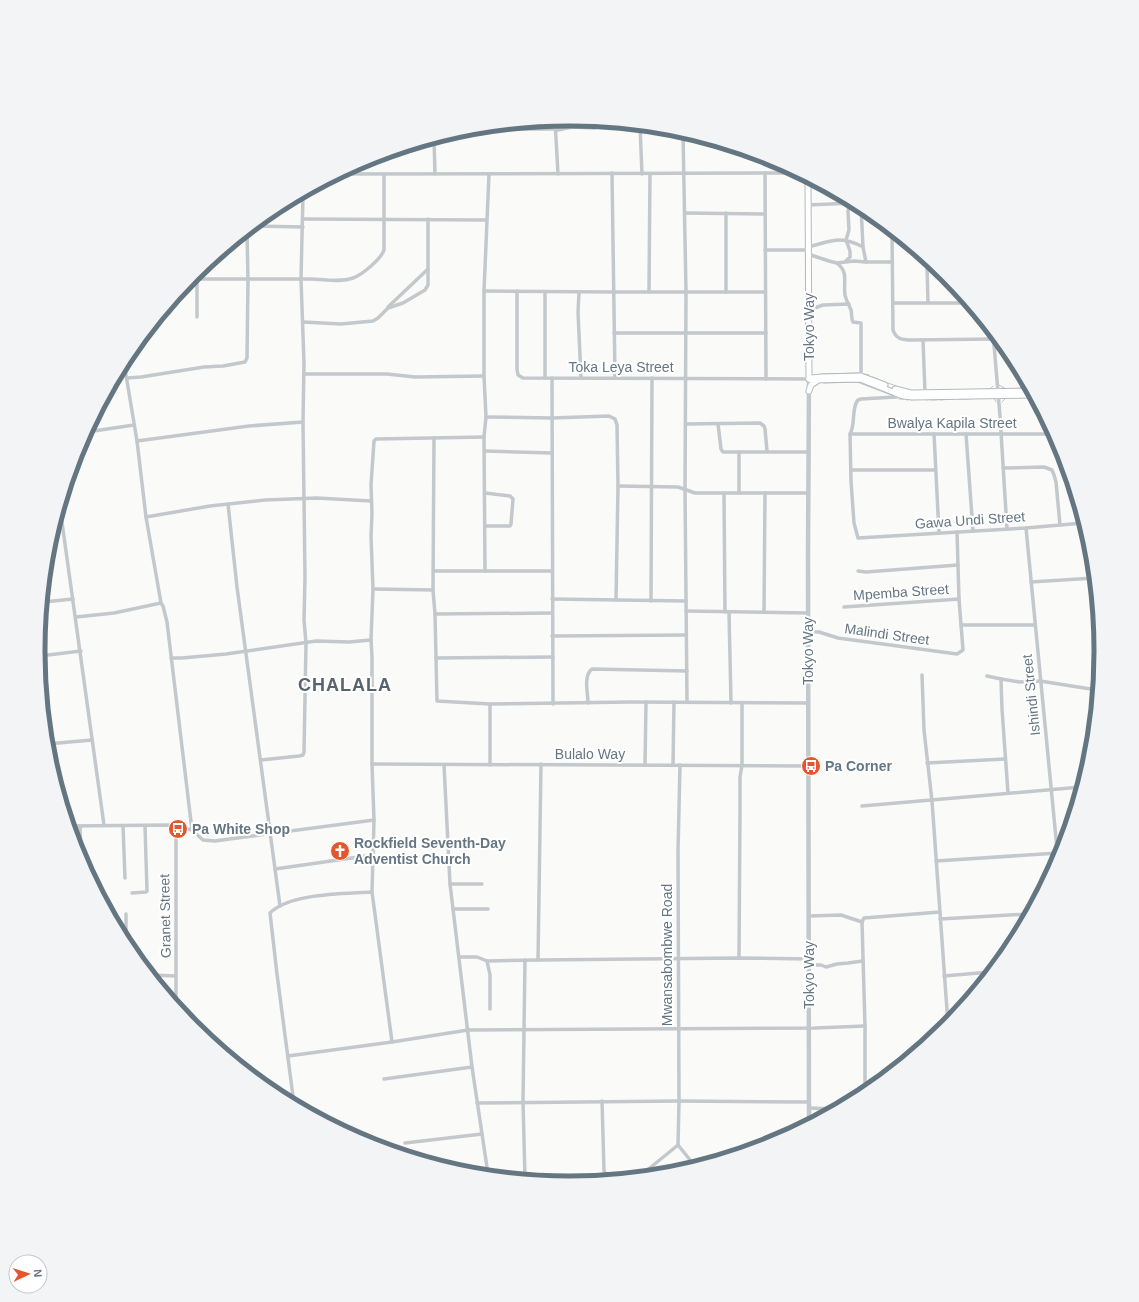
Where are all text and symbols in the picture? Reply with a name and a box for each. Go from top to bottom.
street label: Tokyo Way [801,293,817,361]
street label: Toka Leya Street [568,359,674,375]
street label: Bwalya Kapila Street [887,415,1017,431]
street label: Gawa Undi Street [914,508,1026,532]
street label: Mpemba Street [853,581,949,603]
street label: Tokyo Way [800,617,816,685]
street label: Malindi Street [844,620,931,648]
street label: Ishindi Street [1019,653,1043,736]
district label: CHALALA [298,675,392,695]
street label: Bulalo Way [555,746,625,762]
bus stop icon: Pa Corner [800,755,822,777]
place label: Pa Corner [825,758,892,774]
bus stop icon: Pa White Shop [167,818,189,840]
place label: Pa White Shop [192,821,290,837]
place label: Rockfield Seventh-Day Adventist Church [354,835,506,867]
church icon: Rockfield Seventh-Day Adventist Church [329,840,351,862]
street label: Granet Street [156,874,174,958]
street label: Mwansabombwe Road [659,884,675,1026]
street label: Tokyo Way [801,941,817,1009]
north arrow [8,1254,48,1294]
text: N [32,1269,44,1278]

